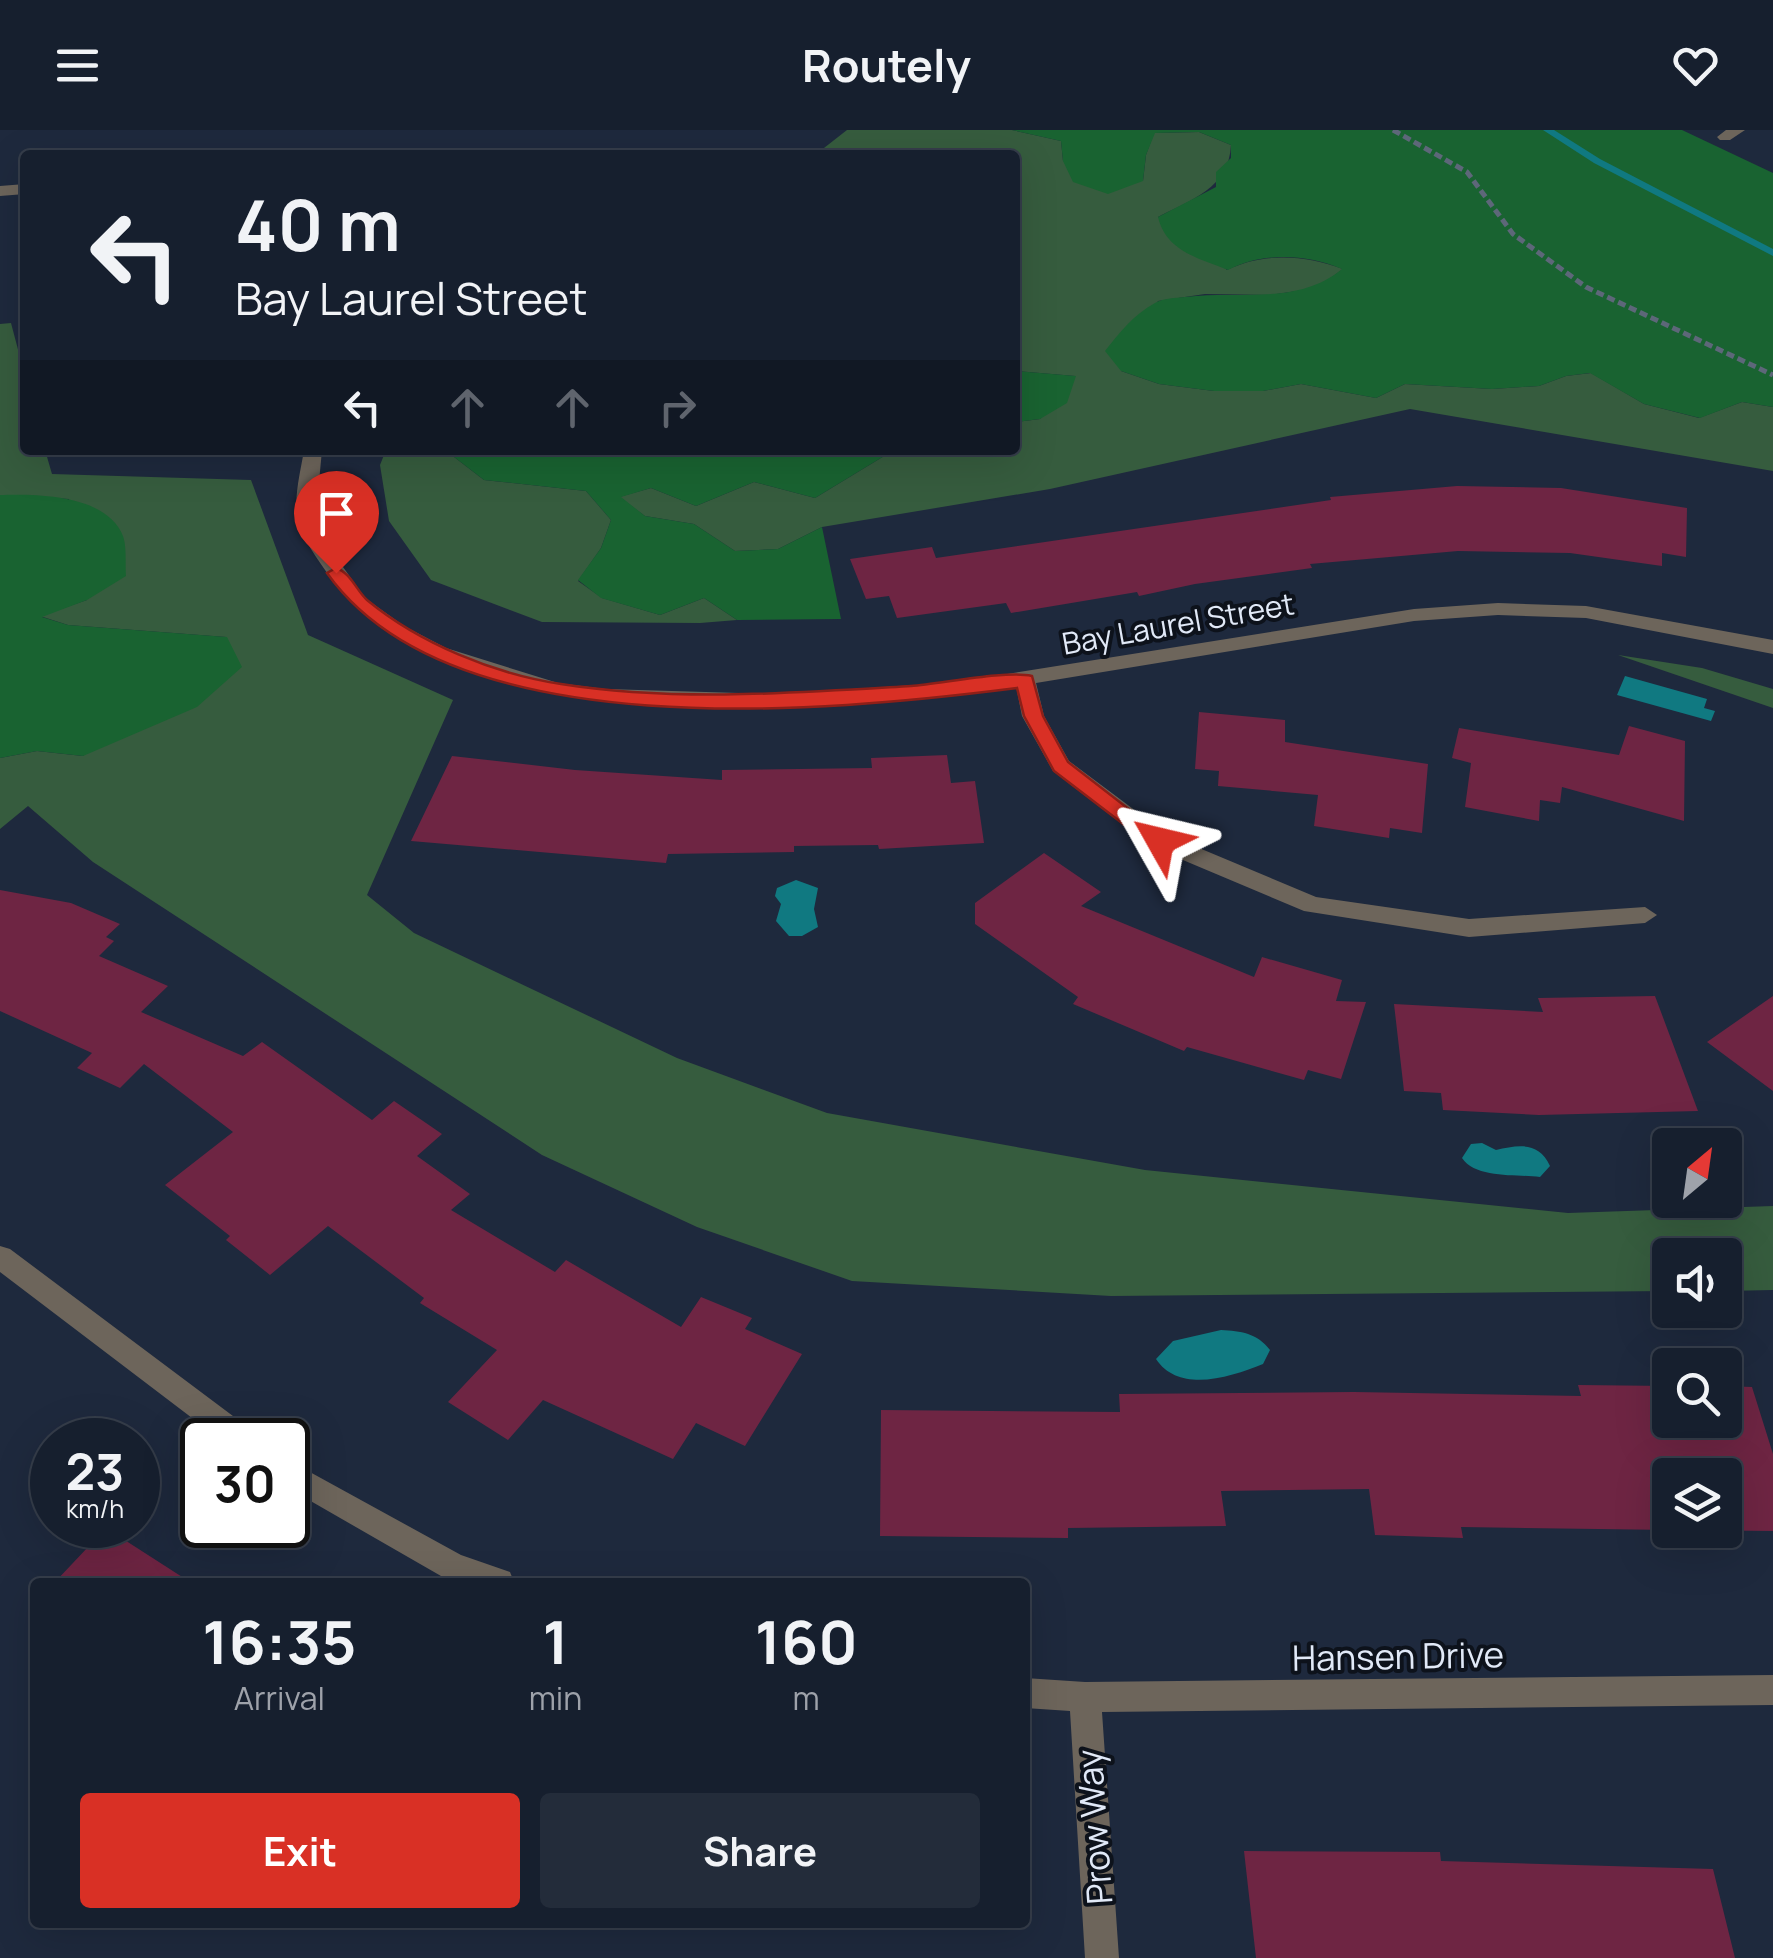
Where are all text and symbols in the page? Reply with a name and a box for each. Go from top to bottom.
text: Routely [802,34,971,96]
icon: menu [50,38,105,93]
icon: heart [1668,38,1723,93]
text: 40 m [235,176,401,272]
icon: left [70,190,200,320]
text: Bay Laurel Street [235,267,587,329]
icon: left [335,380,390,435]
icon: ahead [440,380,495,435]
icon: ahead [545,380,600,435]
icon: right [650,380,705,435]
pin [294,471,379,574]
icon: arrive [309,486,364,541]
street label: Bay Laurel Street [1059,582,1297,664]
position arrow [1108,789,1212,893]
north arrow [1652,1128,1742,1218]
map controls [1652,1128,1742,1548]
button: sound [1652,1238,1742,1328]
button: search [1652,1348,1742,1438]
speed limit sign: 30 [180,1418,310,1548]
text: 23 [66,1437,124,1505]
button: layers [1652,1458,1742,1548]
text: km/h [66,1491,124,1526]
text: 16:35 [202,1600,356,1682]
text: 1 [542,1600,569,1682]
text: 160 [755,1600,858,1682]
street label: Hansen Drive [1292,1630,1504,1682]
text: Arrival [234,1676,325,1720]
text: min [529,1676,582,1720]
text: m [793,1676,820,1720]
street label: Prow Way [1065,1748,1123,1906]
button: Exit [80,1793,520,1908]
button: Share [540,1793,980,1908]

